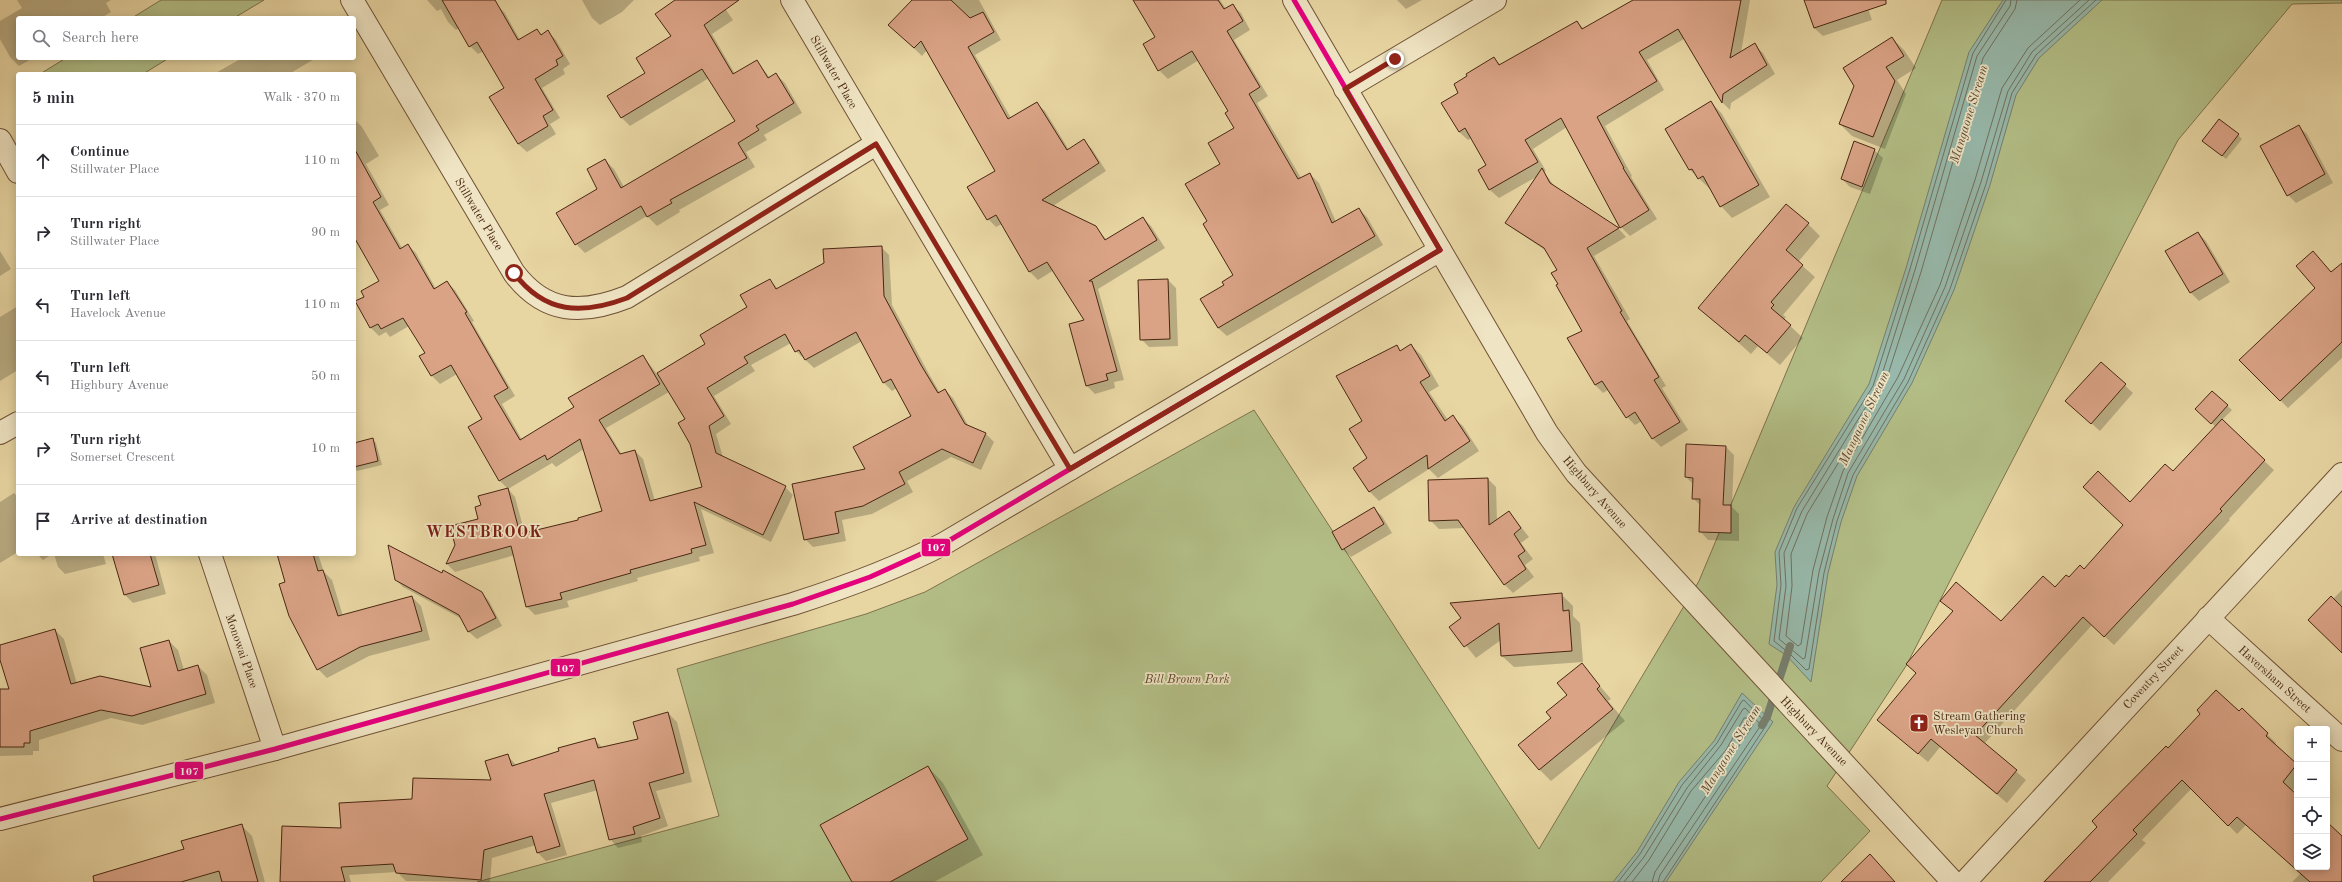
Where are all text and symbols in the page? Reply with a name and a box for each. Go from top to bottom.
search box [16,16,356,60]
icon: search [30,27,52,49]
text: Search here [62,31,139,46]
street label: Stillwater Place [807,34,859,112]
route end [1386,50,1404,68]
water label: Mangaone Stream [1948,63,1991,166]
text: 5 min [32,90,75,107]
text: Walk · 370 m [263,91,340,104]
text: Continue [70,145,129,160]
icon: ahead [32,150,54,172]
text: 110 m [303,154,340,167]
text: Stillwater Place [70,163,159,176]
street label: Stillwater Place [452,176,505,253]
text: Turn right [70,217,141,232]
icon: right [32,222,54,244]
text: 90 m [311,226,340,239]
text: Stillwater Place [70,235,159,248]
route start [505,264,523,282]
text: Turn left [70,289,130,304]
icon: left [32,294,54,316]
text: 110 m [303,298,340,311]
text: Havelock Avenue [70,307,166,320]
text: Turn left [70,361,130,376]
icon: left [32,366,54,388]
water label: Mangaone Stream [1836,369,1892,469]
text: 50 m [311,370,340,383]
text: Highbury Avenue [70,379,169,392]
text: Turn right [70,433,141,448]
icon: right [32,438,54,460]
text: 10 m [311,442,340,455]
text: Somerset Crescent [70,451,175,464]
street label: Highbury Avenue [1560,454,1629,531]
icon: arrive [32,510,54,532]
text: Arrive at destination [70,513,208,528]
district label: WESTBROOK [426,525,542,541]
line badge: 107 [921,538,951,557]
text: 107 [926,543,946,554]
street label: Monowai Place [223,613,260,691]
street label: Coventry Street [2121,644,2186,712]
street label: Haversham Street [2236,644,2313,716]
line badge: 107 [550,658,581,677]
text: 107 [555,664,575,675]
park label: Bill Brown Park [1143,674,1230,686]
street label: Highbury Avenue [1777,695,1850,769]
water label: Mangaone Stream [1698,703,1764,797]
place label: Stream Gathering Wesleyan Church [1933,711,2026,737]
church icon: Stream Gathering Wesleyan Church [1908,712,1930,734]
map controls [2294,726,2330,870]
button: + [2294,726,2330,762]
line badge: 107 [174,761,204,780]
button: − [2294,762,2330,798]
text: 107 [179,767,199,778]
button: locate [2294,798,2330,834]
button: layers [2294,834,2330,870]

